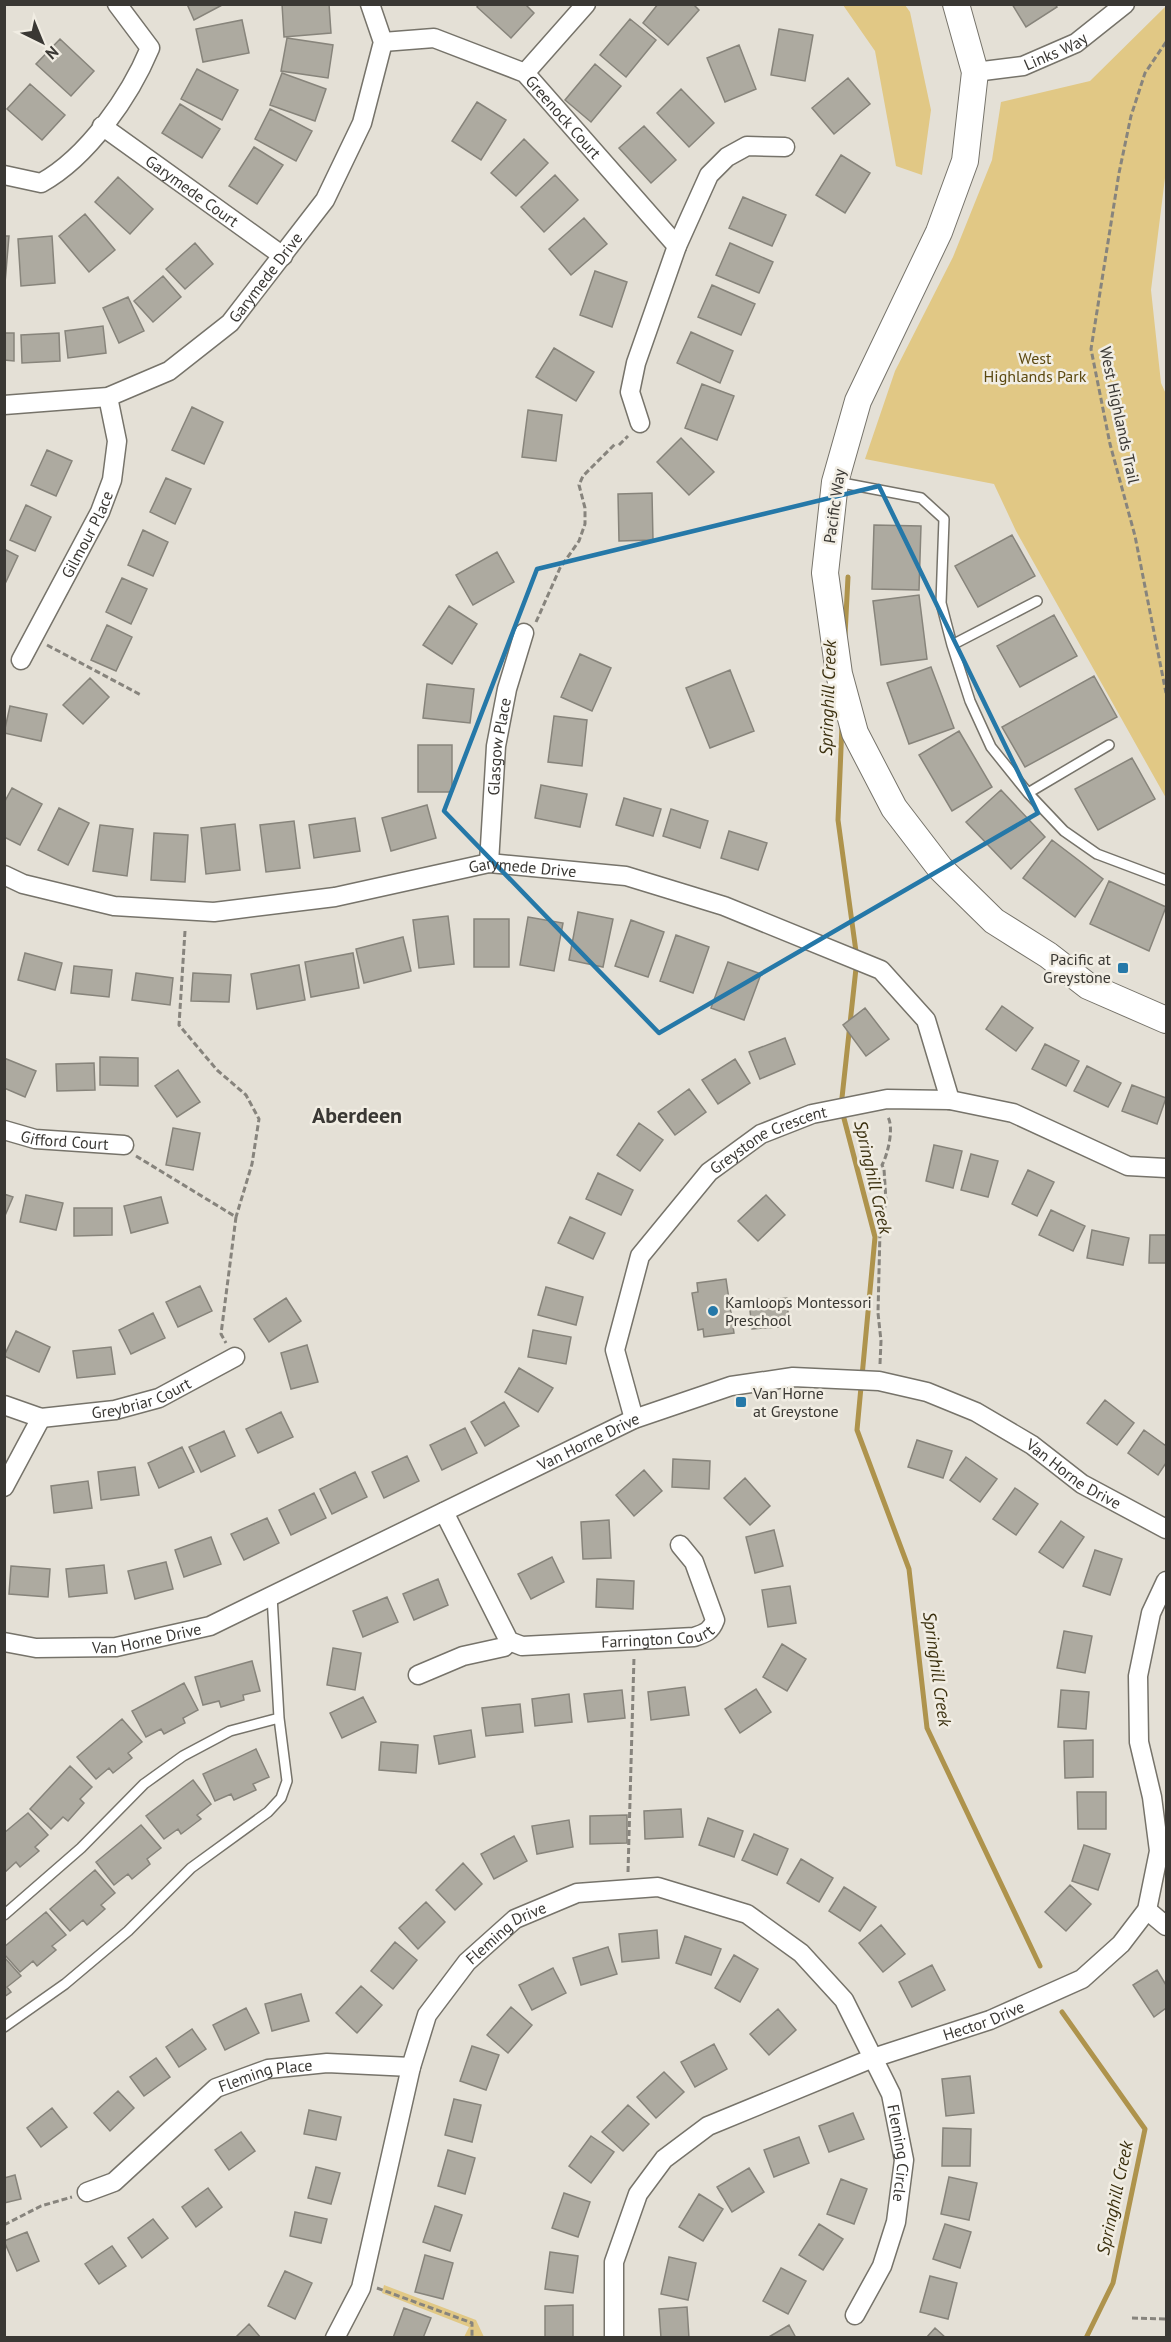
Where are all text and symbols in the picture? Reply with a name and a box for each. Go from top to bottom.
north arrow [12,12,72,72]
street label: Links Way [1021,28,1092,74]
text: N [42,42,63,64]
street label: Greenock Court [522,71,606,163]
street label: Garymede Court [142,151,243,231]
street label: Garymede Drive [224,228,306,326]
street label: West Highlands Trail [1096,345,1144,486]
park label: West Highlands Park [984,348,1087,386]
street label: Pacific Way [819,467,849,545]
street label: Gilmour Place [57,488,117,581]
water label: Springhill Creek [814,639,841,756]
street label: Glasgow Place [483,696,515,796]
street label: Garymede Drive [467,853,577,881]
place label: Pacific at Greystone [1043,949,1112,987]
marker: Pacific at Greystone [1116,961,1130,975]
district label: Aberdeen [312,1101,402,1129]
street label: Greystone Crescent [706,1101,829,1178]
water label: Springhill Creek [849,1118,898,1237]
street label: Gifford Court [18,1125,110,1154]
place label: Kamloops Montessori Preschool [725,1292,872,1330]
marker: Kamloops Montessori Preschool [706,1304,720,1318]
street label: Greybriar Court [91,1373,195,1422]
place label: Van Horne at Greystone [752,1383,839,1421]
marker: Van Horne at Greystone [734,1395,748,1409]
street label: Van Horne Drive [533,1408,642,1475]
street label: Van Horne Drive [1022,1434,1125,1513]
water label: Springhill Creek [918,1610,957,1729]
street label: Van Horne Drive [91,1618,203,1657]
street label: Farrington Court [601,1620,719,1652]
street label: Fleming Drive [461,1897,549,1969]
street label: Hector Drive [940,1996,1027,2045]
street label: Fleming Place [216,2055,313,2096]
street label: Fleming Circle [883,2102,914,2203]
water label: Springhill Creek [1091,2138,1138,2257]

